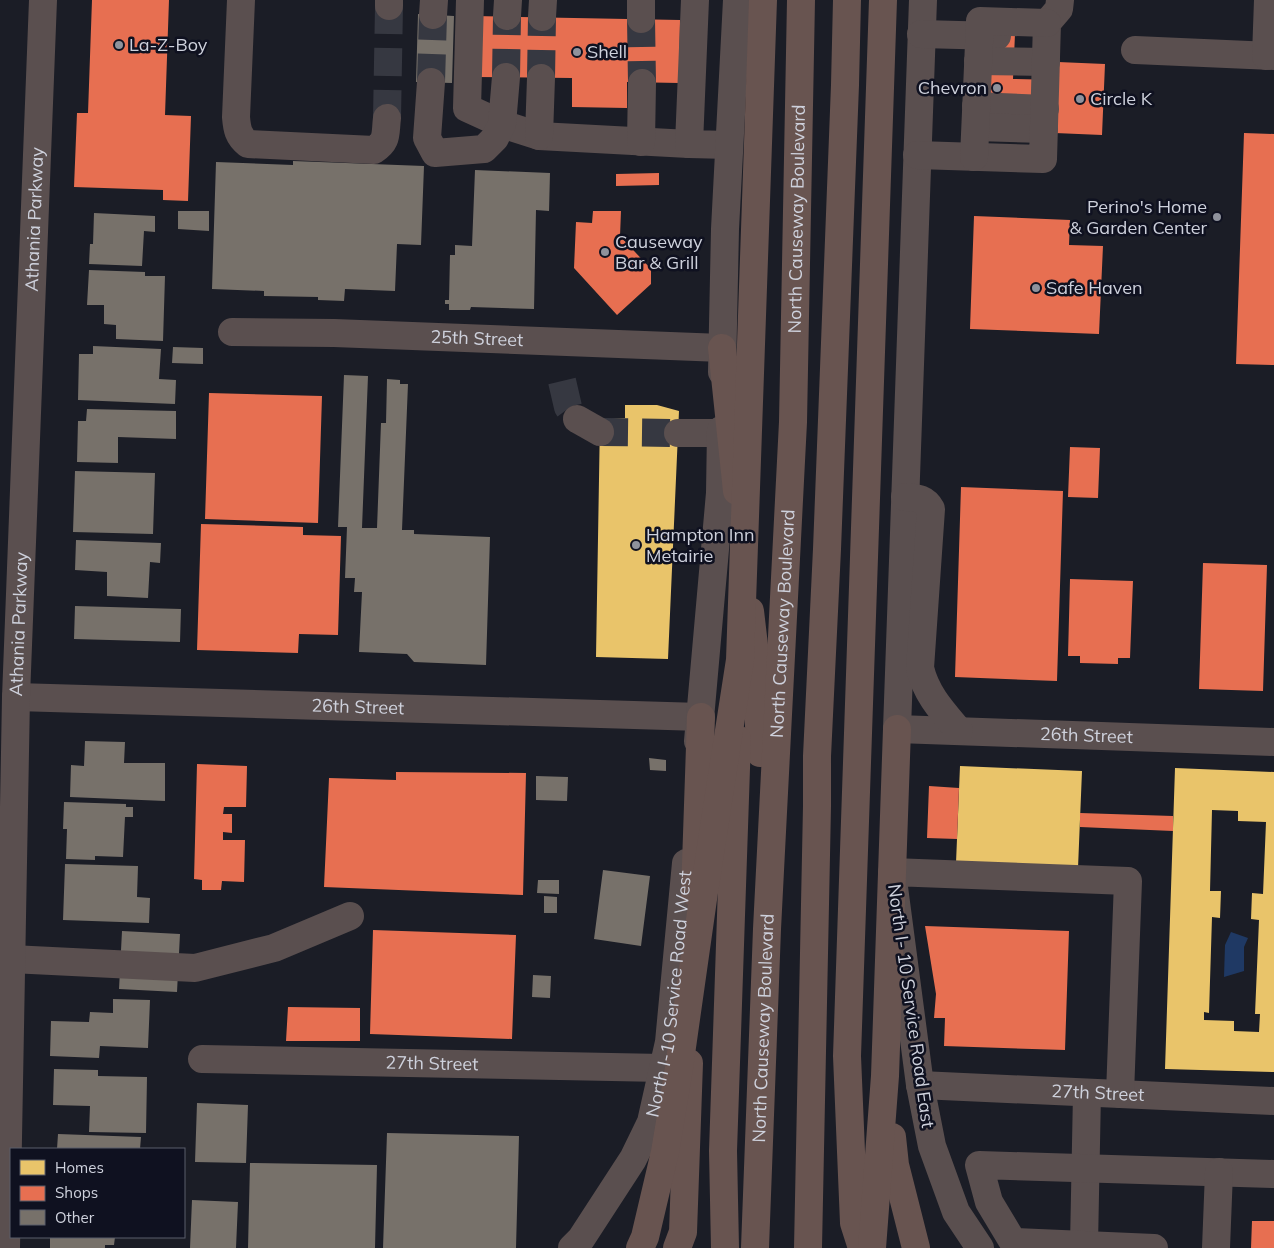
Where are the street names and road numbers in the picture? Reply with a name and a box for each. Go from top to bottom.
street label: North Causeway Boulevard [783,104,810,334]
street label: Athania Parkway [20,146,48,292]
street label: 25th Street [430,325,524,351]
street label: North Causeway Boulevard [765,509,800,739]
street label: Athania Parkway [4,551,33,697]
street label: 26th Street [311,694,405,719]
street label: 26th Street [1040,722,1133,748]
street label: North I-10 Service Road West [640,869,696,1119]
street label: North I- 10 Service Road East [883,883,940,1129]
street label: North Causeway Boulevard [747,913,779,1143]
street label: 27th Street [385,1051,479,1075]
street label: 27th Street [1051,1079,1145,1106]

